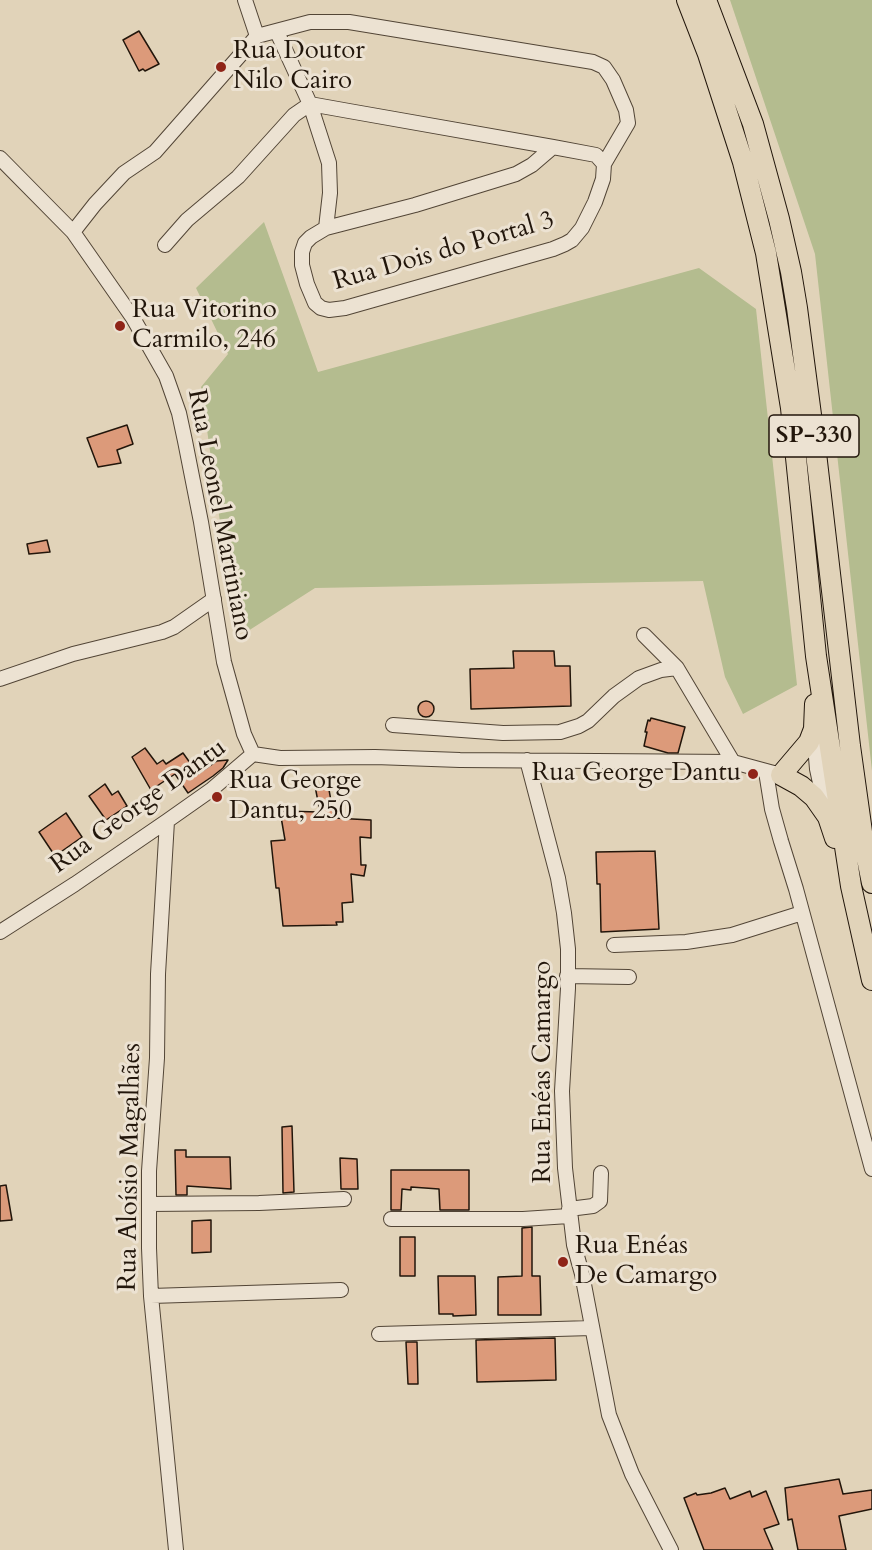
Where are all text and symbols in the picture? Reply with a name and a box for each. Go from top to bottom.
place label: Rua Doutor Nilo Cairo [233,36,365,98]
marker: Rua Doutor Nilo Cairo [214,60,228,74]
street label: Rua Dois do Portal 3 [330,205,558,299]
place label: Rua Vitorino Carmilo, 246 [132,295,277,356]
marker: Rua Vitorino Carmilo, 246 [113,319,127,333]
street label: Rua Leonel Martiniano [179,387,259,643]
road number: SP-330 [769,415,859,457]
street label: Rua George Dantu [45,733,233,881]
place label: Rua George Dantu [532,758,741,790]
place label: Rua George Dantu, 250 [229,766,362,828]
marker: Rua George Dantu [746,767,760,781]
marker: Rua George Dantu, 250 [210,790,224,804]
street label: Rua Enéas Camargo [528,961,560,1183]
street label: Rua Aloísio Magalhães [113,1043,149,1291]
place label: Rua Enéas De Camargo [575,1231,717,1292]
marker: Rua Enéas De Camargo [556,1255,570,1269]

